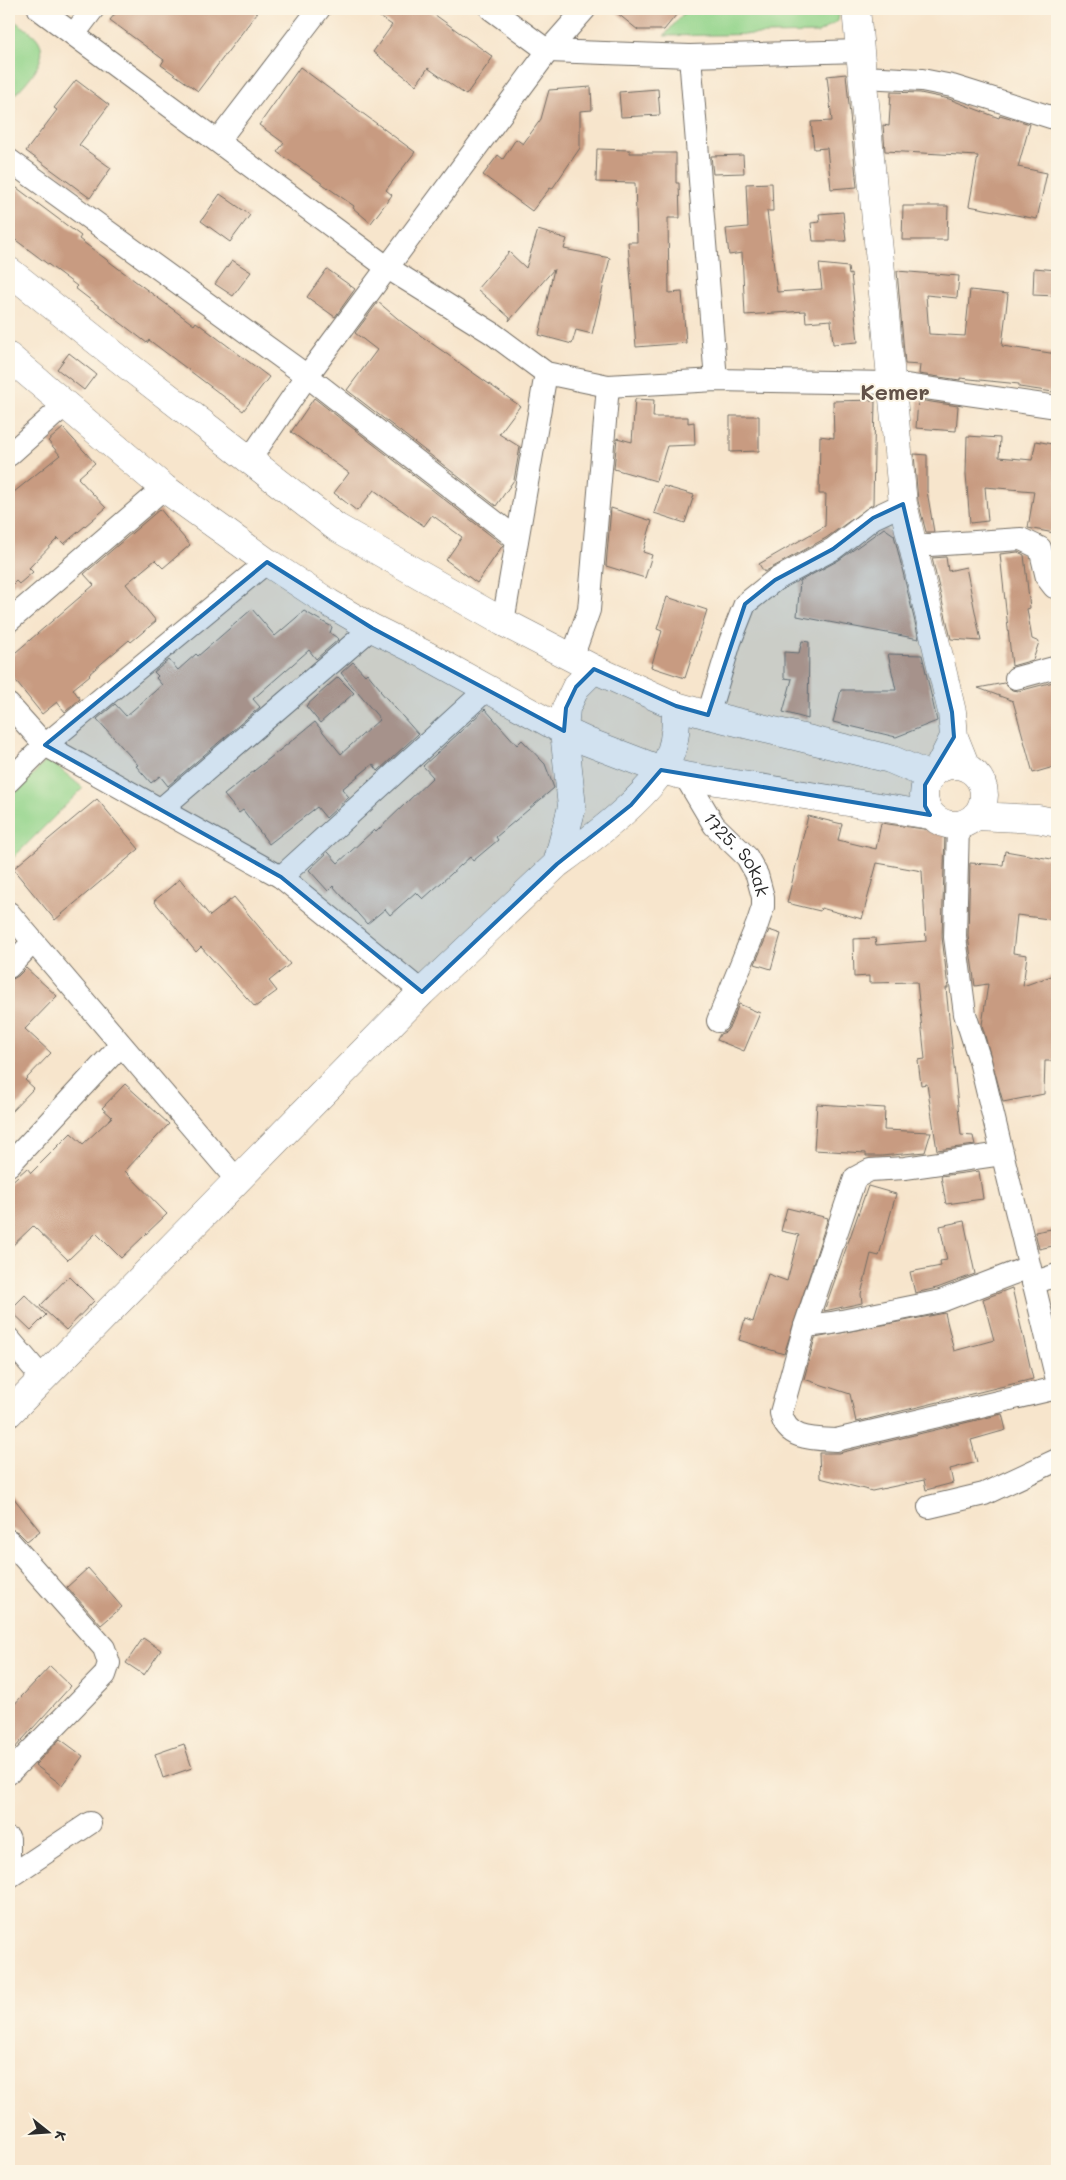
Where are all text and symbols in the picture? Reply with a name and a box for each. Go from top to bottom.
district label: Kemer [860,377,930,406]
street label: 1725. Sokak [698,808,775,899]
north arrow [22,2108,72,2158]
text: K [50,2129,71,2143]

